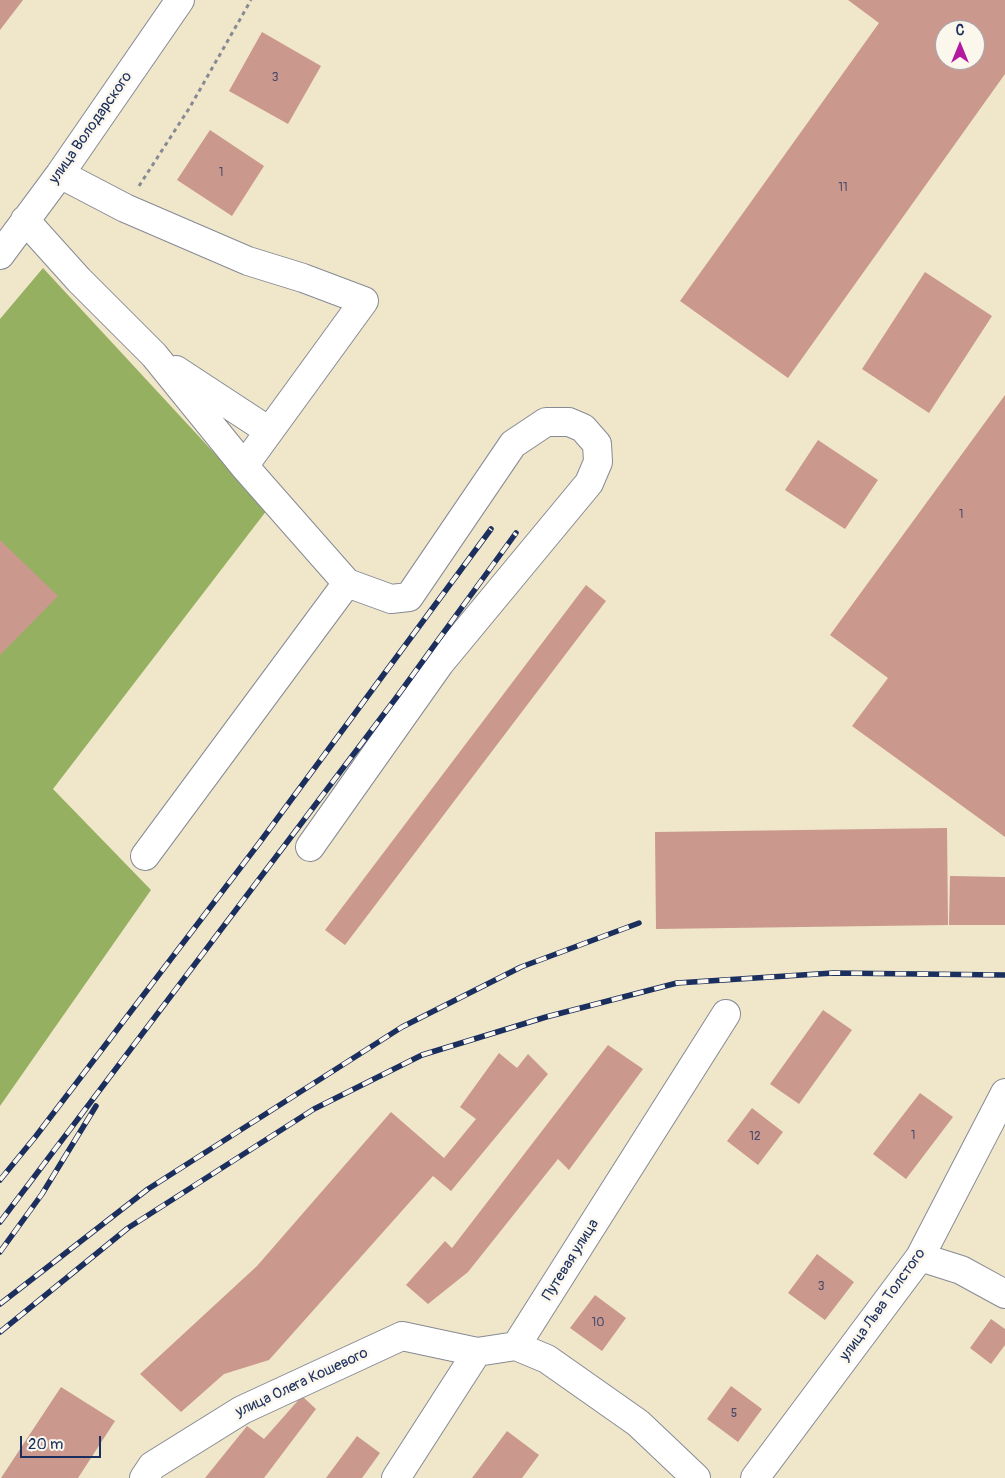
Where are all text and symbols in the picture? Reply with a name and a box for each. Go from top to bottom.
north arrow [935,20,985,70]
text: С [956,22,964,39]
street label: улица Володарского [46,68,136,188]
house number: 3 [272,71,278,85]
house number: 1 [219,166,223,180]
house number: 11 [838,181,848,195]
house number: 1 [959,508,963,522]
house number: 1 [911,1129,915,1143]
house number: 12 [749,1130,761,1144]
street label: Путевая улица [539,1216,603,1304]
street label: улица Льва Толстого [836,1245,930,1365]
house number: 3 [818,1280,824,1294]
house number: 10 [592,1316,604,1330]
street label: улица Олега Кошевого [233,1344,371,1422]
house number: 5 [731,1407,737,1421]
scale bar [22,1426,104,1458]
text: 20 m [28,1435,63,1454]

